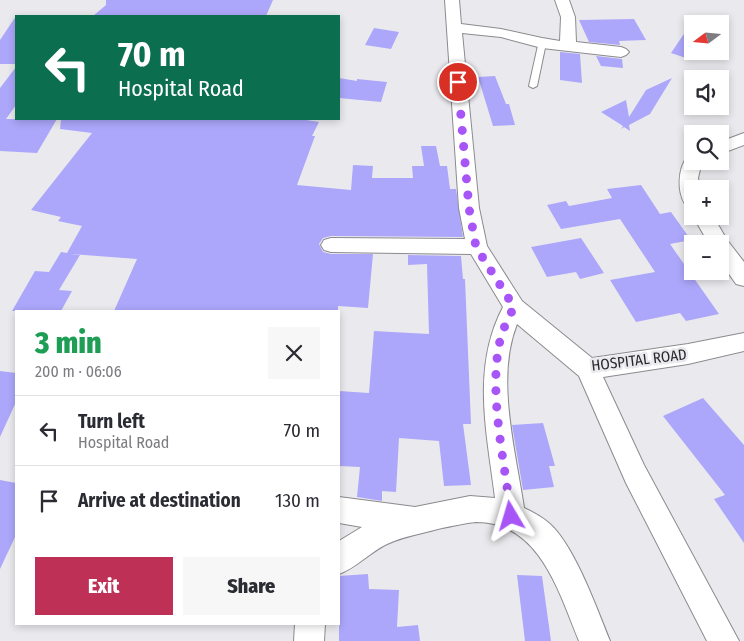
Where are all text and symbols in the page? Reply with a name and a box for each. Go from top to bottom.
north arrow [684,15,729,60]
map controls [684,15,729,280]
text: 70 m [118,33,186,75]
icon: left [35,35,100,100]
pin [437,61,479,103]
icon: arrive [444,68,472,96]
button: sound [684,70,729,115]
text: Hospital Road [118,75,244,102]
button: search [684,125,729,170]
button: + [684,180,729,225]
button: − [684,235,729,280]
text: 3 min [35,325,102,361]
button: close [268,327,320,379]
street label: HOSPITAL ROAD [590,345,688,375]
text: 200 m · 06:06 [35,362,122,381]
text: Turn left [78,410,145,433]
icon: left [35,417,63,445]
text: 70 m [284,419,320,442]
text: Hospital Road [78,433,169,452]
icon: arrive [35,487,63,515]
text: Arrive at destination [78,489,241,512]
text: 130 m [275,489,320,512]
position arrow [484,489,536,541]
button: Exit [35,557,173,615]
button: Share [183,557,320,615]

